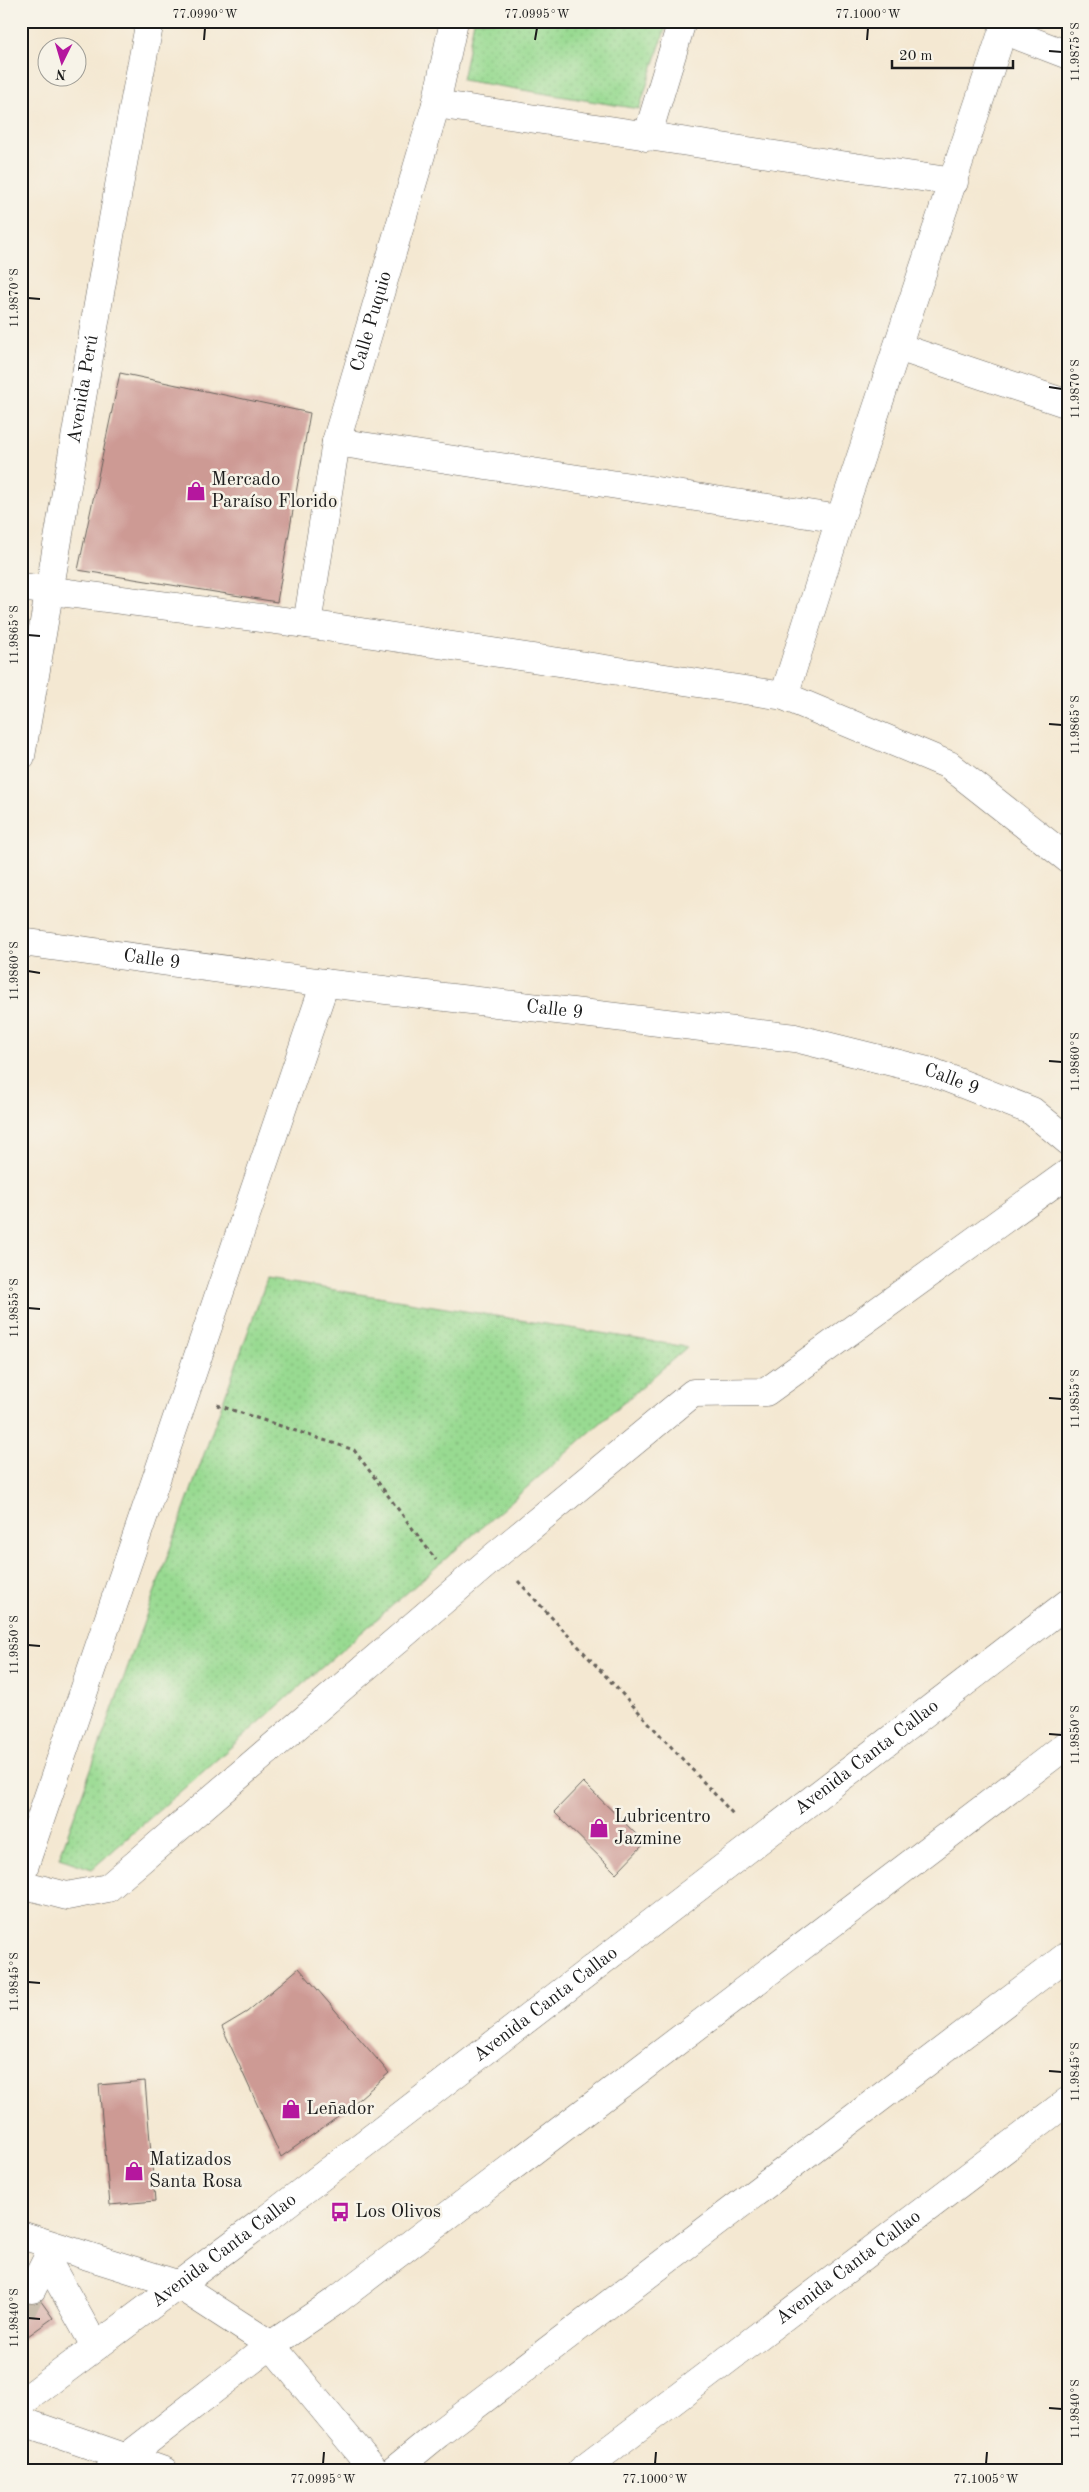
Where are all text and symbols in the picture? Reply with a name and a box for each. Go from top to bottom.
text: 77.0995°W [505,8,570,21]
text: 77.0990°W [173,9,238,21]
text: 77.1000°W [836,9,901,21]
text: 11.9875°S [1069,22,1082,82]
north arrow [38,38,88,88]
scale bar [892,38,1013,70]
text: 20 m [899,49,933,64]
text: N [55,66,67,81]
text: 11.9870°S [9,268,21,328]
street label: Calle Puquio [348,269,396,374]
street label: Avenida Perú [65,333,102,445]
text: 11.9870°S [1070,359,1082,419]
place label: Mercado Paraíso Florido [211,471,337,512]
shop icon: Mercado Paraíso Florido [185,480,207,502]
text: 11.9865°S [8,605,21,665]
text: 11.9865°S [1069,695,1082,755]
text: 11.9860°S [9,941,21,1001]
street label: Calle 9 [122,946,182,973]
street label: Calle 9 [525,997,584,1023]
text: 11.9860°S [1070,1032,1082,1092]
street label: Calle 9 [922,1061,982,1099]
text: 11.9855°S [8,1278,21,1338]
text: 11.9855°S [1069,1369,1082,1429]
text: 11.9850°S [8,1615,21,1675]
street label: Avenida Canta Callao [791,1696,943,1819]
text: 11.9850°S [1069,1705,1082,1765]
place label: Lubricentro Jazmine [614,1808,711,1849]
shop icon: Lubricentro Jazmine [588,1817,610,1839]
street label: Avenida Canta Callao [470,1943,621,2066]
text: 11.9845°S [8,1952,21,2012]
text: 11.9845°S [1069,2042,1082,2102]
shop icon: Leñador [280,2098,302,2120]
place label: Leñador [306,2100,374,2119]
place label: Matizados Santa Rosa [149,2151,243,2192]
shop icon: Matizados Santa Rosa [123,2160,145,2182]
street label: Avenida Canta Callao [148,2190,300,2311]
bus stop icon: Los Olivos [329,2201,351,2223]
place label: Los Olivos [355,2203,441,2222]
street label: Avenida Canta Callao [773,2207,924,2329]
text: 11.9840°S [9,2288,21,2348]
text: 11.9840°S [1070,2379,1082,2439]
text: 77.0995°W [291,2473,356,2486]
text: 77.1005°W [954,2473,1019,2486]
text: 77.1000°W [623,2474,688,2486]

